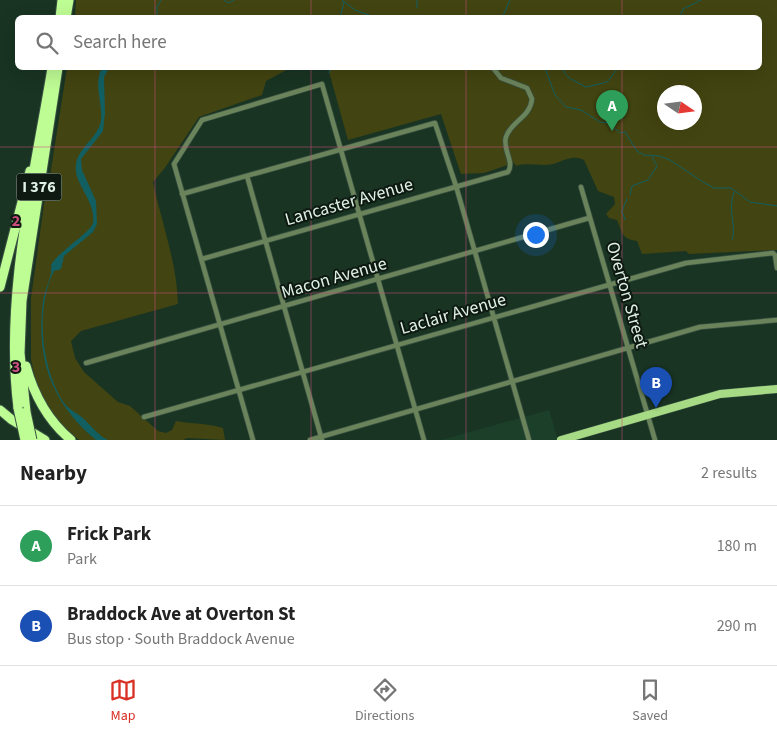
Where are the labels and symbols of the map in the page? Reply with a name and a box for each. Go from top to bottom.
north arrow [657,85,702,130]
pin: A [596,90,628,131]
street label: Lancaster Avenue [282,172,416,232]
road number: I 376 [16,173,62,200]
text: 2 [12,210,20,232]
your location [523,222,549,248]
street label: Overton Street [600,239,654,351]
street label: Macon Avenue [278,251,390,305]
street label: Laclair Avenue [397,287,509,341]
text: 3 [12,356,20,378]
pin: B [640,367,672,408]

